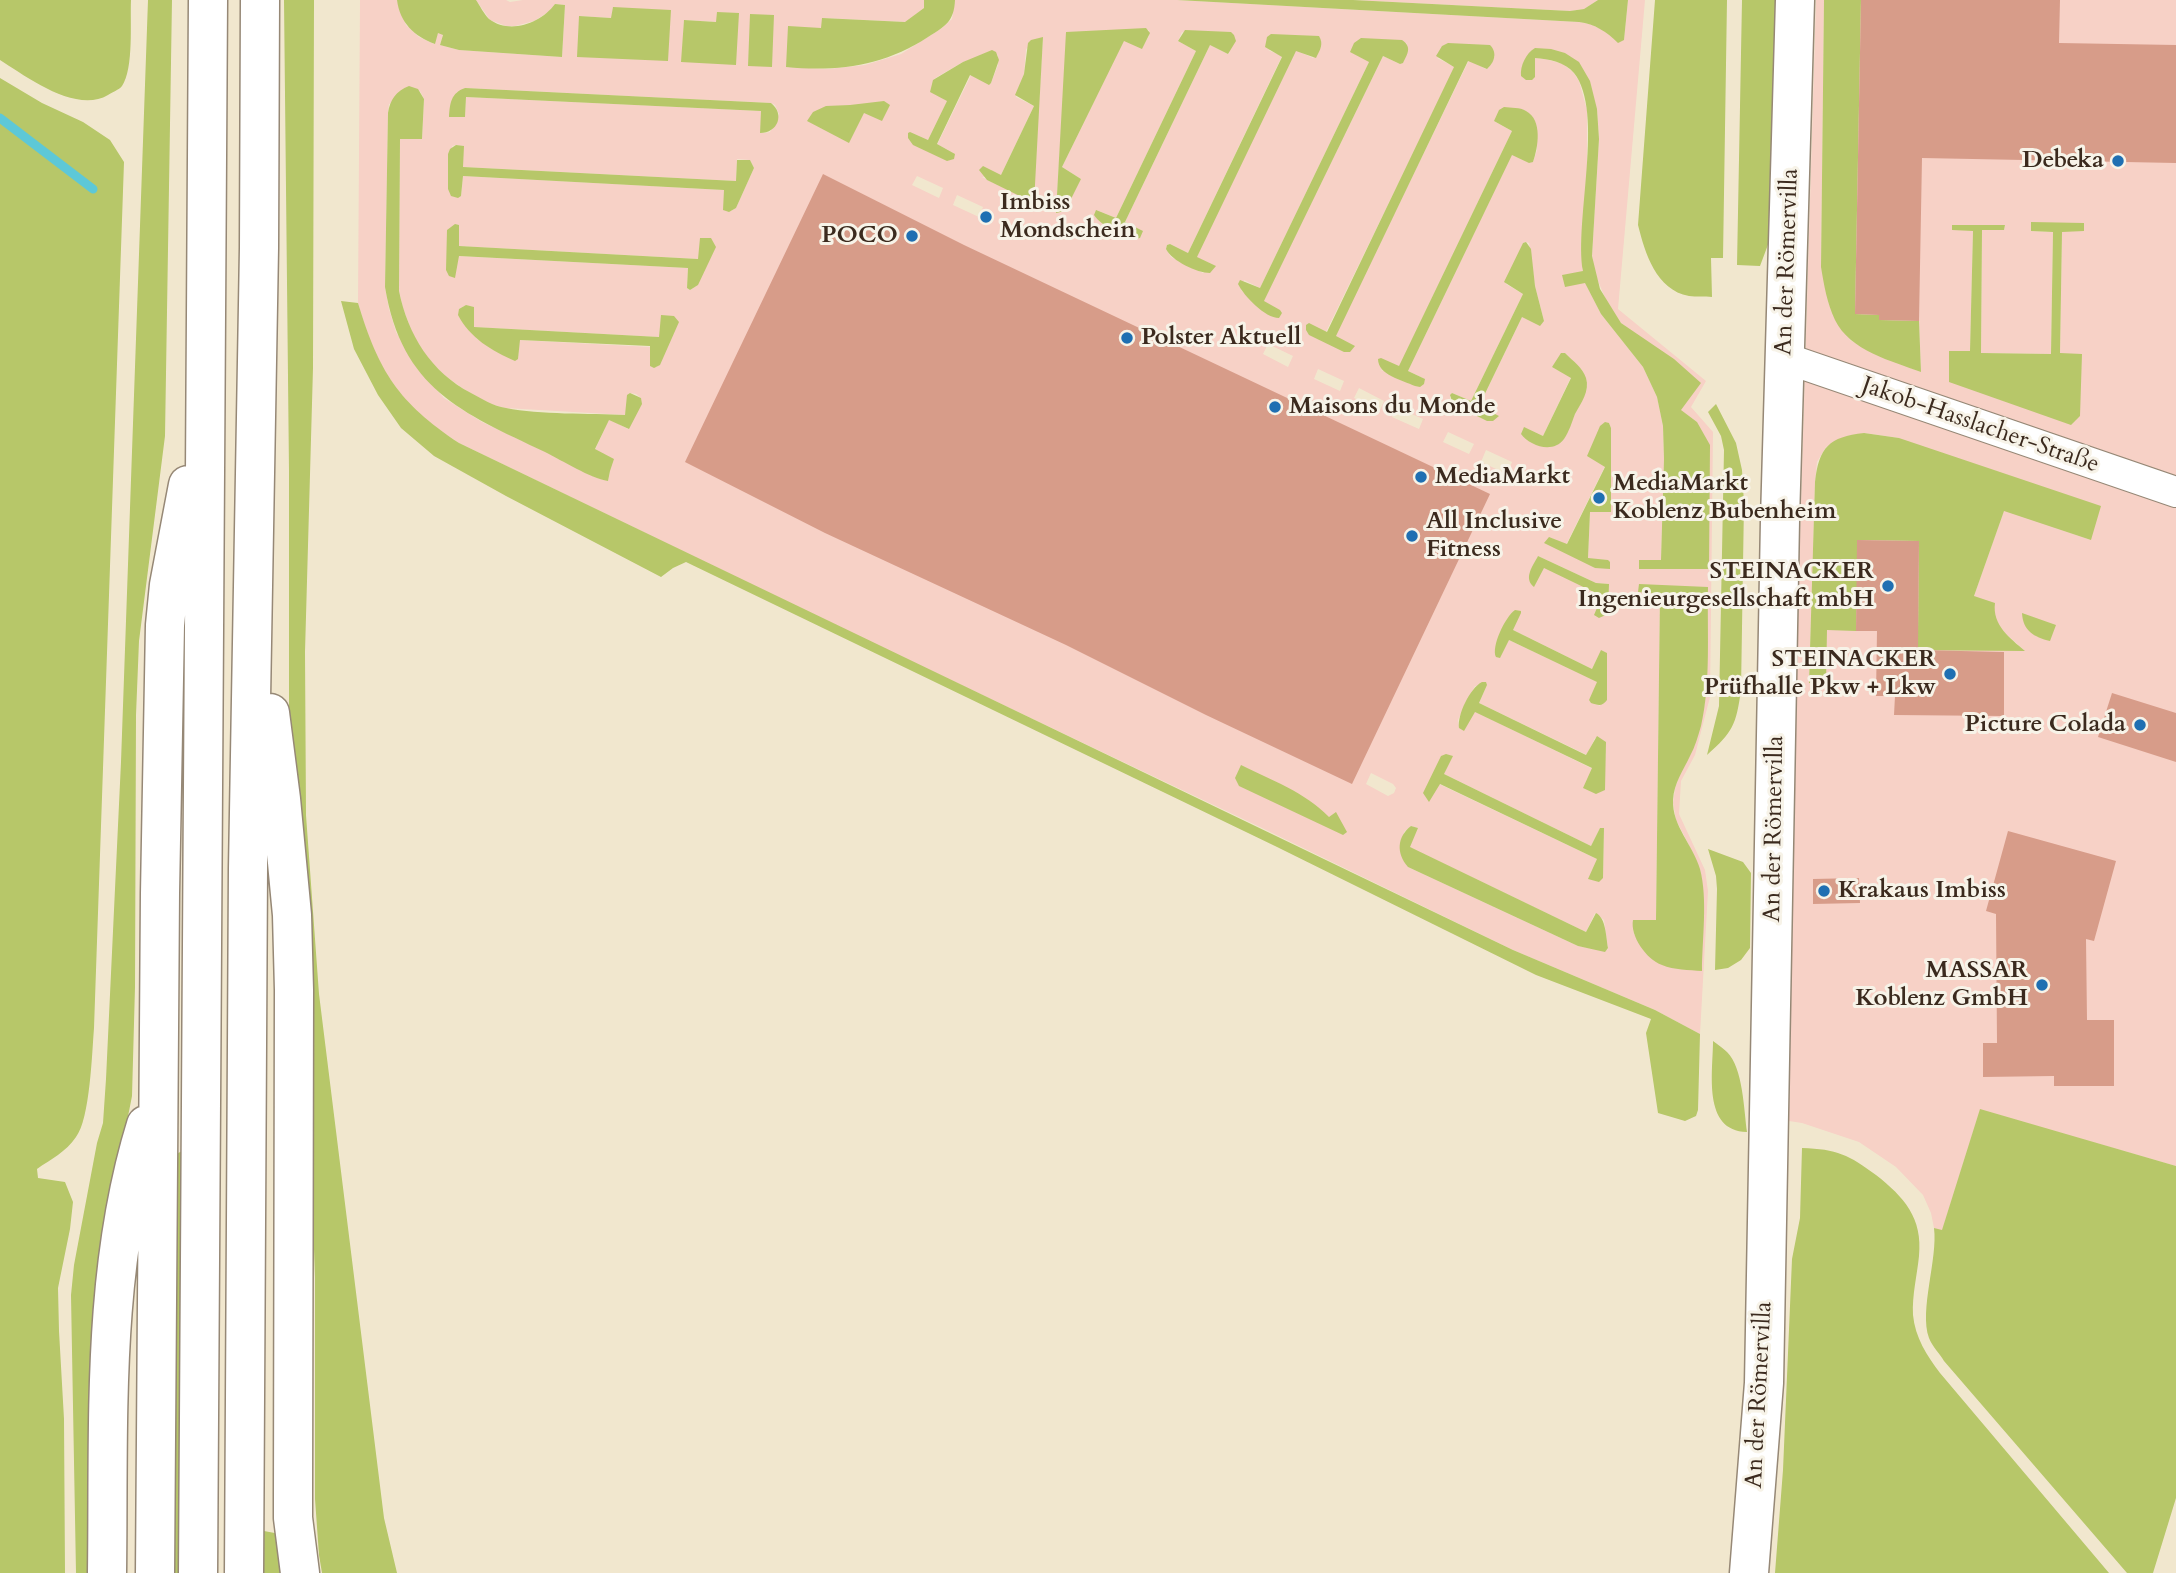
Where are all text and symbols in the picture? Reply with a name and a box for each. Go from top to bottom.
place label: Debeka [2022,147,2104,175]
marker: Debeka [2110,153,2126,169]
street label: An der Römervilla [1770,168,1806,356]
place label: Imbiss Mondschein [1000,189,1136,245]
marker: Imbiss Mondschein [978,209,994,225]
place label: POCO [821,222,898,250]
marker: POCO [904,228,920,244]
place label: Polster Aktuell [1141,324,1301,352]
marker: Polster Aktuell [1119,330,1135,346]
street label: Jakob-Hasslacher-Straße [1857,372,2103,480]
place label: Maisons du Monde [1289,393,1496,421]
marker: Maisons du Monde [1267,399,1283,415]
place label: MediaMarkt [1435,463,1570,491]
marker: MediaMarkt [1413,469,1429,485]
place label: MediaMarkt Koblenz Bubenheim [1613,470,1836,526]
marker: MediaMarkt Koblenz Bubenheim [1591,490,1607,506]
place label: All Inclusive Fitness [1426,508,1562,564]
marker: All Inclusive Fitness [1404,528,1420,544]
place label: STEINACKER Ingenieurgesellschaft mbH [1578,558,1874,614]
marker: STEINACKER Ingenieurgesellschaft mbH [1880,578,1896,594]
place label: STEINACKER Prüfhalle Pkw + Lkw [1704,646,1936,702]
marker: STEINACKER Prüfhalle Pkw + Lkw [1942,666,1958,682]
place label: Picture Colada [1964,711,2126,739]
marker: Picture Colada [2132,717,2148,733]
street label: An der Römervilla [1759,735,1791,923]
place label: Krakaus Imbiss [1838,877,2006,905]
marker: Krakaus Imbiss [1816,883,1832,899]
place label: MASSAR Koblenz GmbH [1855,957,2028,1013]
marker: MASSAR Koblenz GmbH [2034,977,2050,993]
street label: An der Römervilla [1741,1301,1779,1489]

